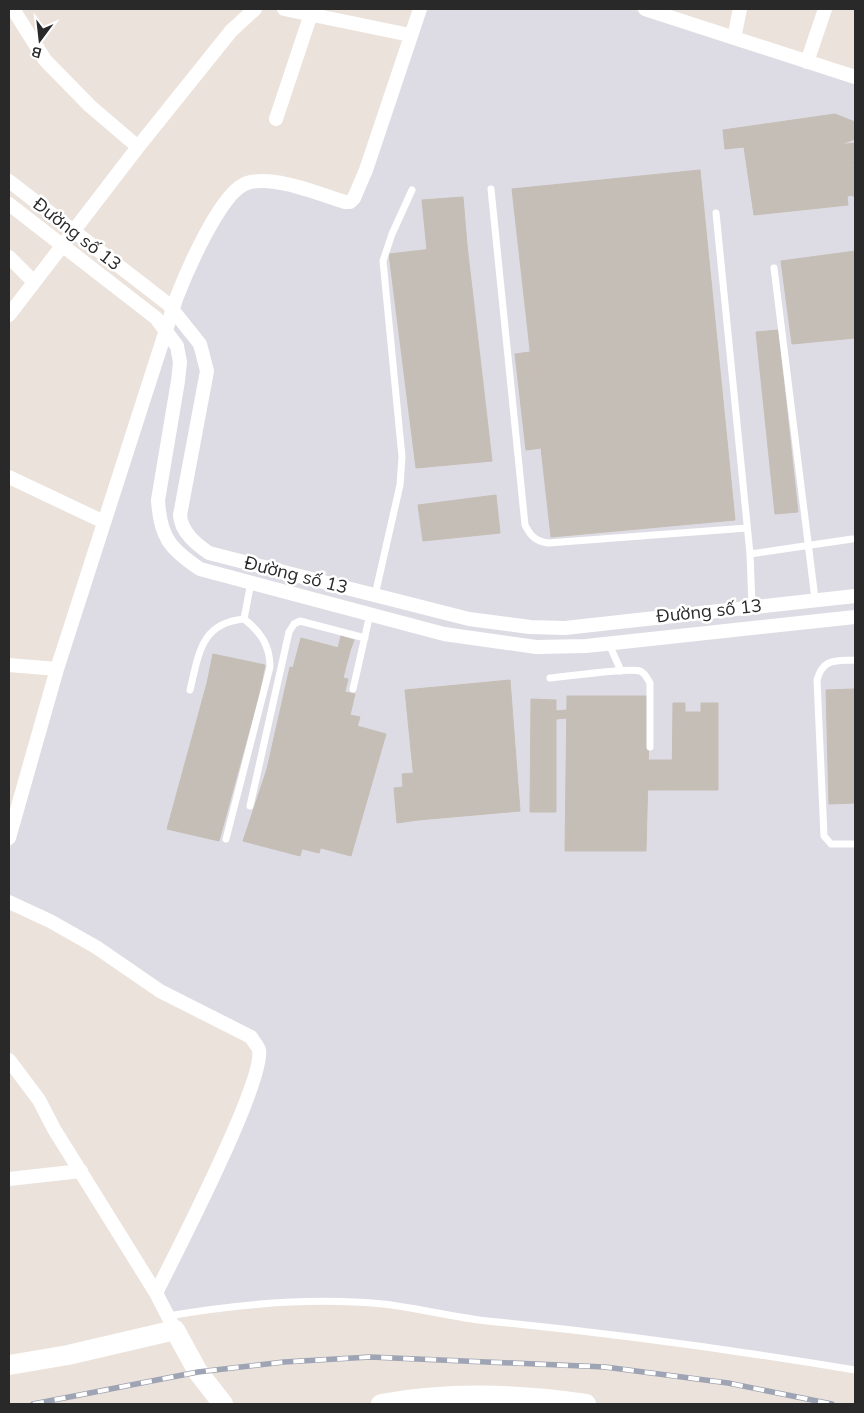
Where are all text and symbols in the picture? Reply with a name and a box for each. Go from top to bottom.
north arrow [15,15,65,65]
text: B [29,43,44,63]
street label: Đường số 13 [29,192,126,275]
street label: Đường số 13 [242,551,350,598]
street label: Đường số 13 [655,594,763,627]

